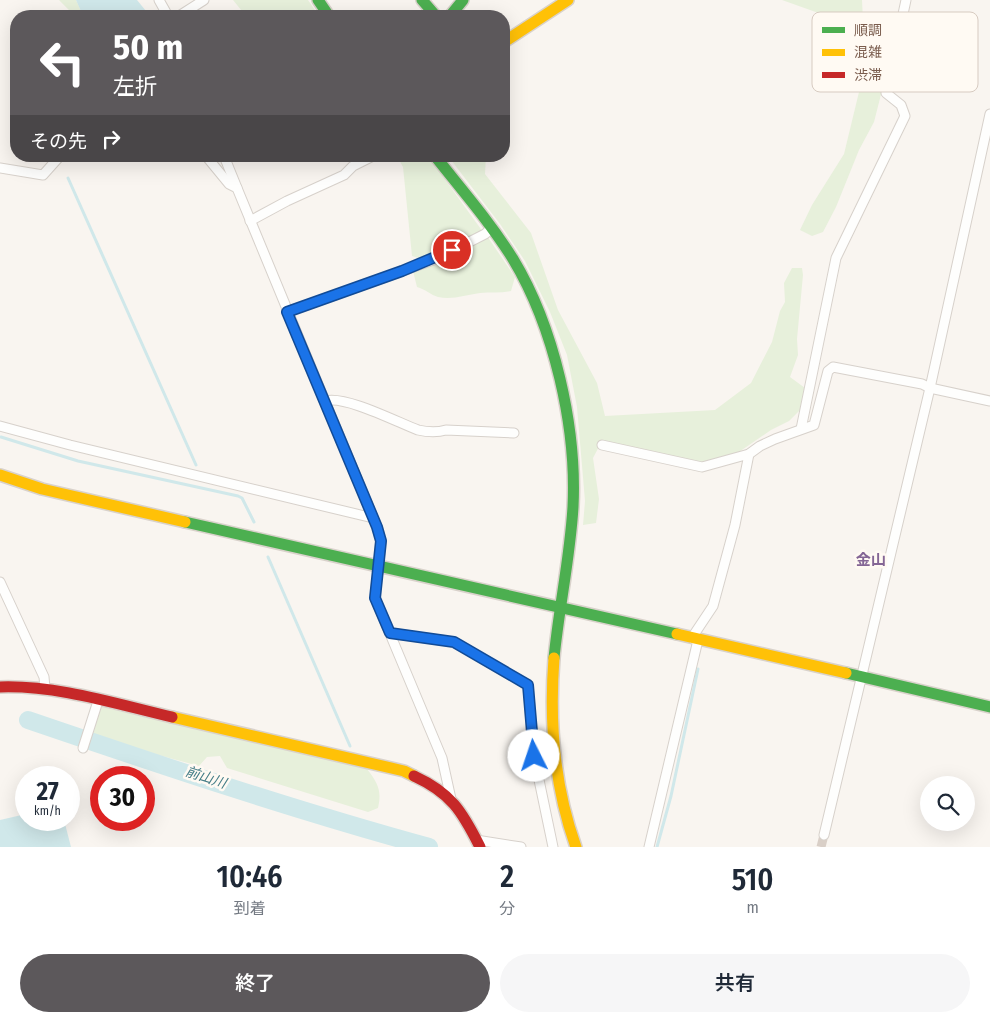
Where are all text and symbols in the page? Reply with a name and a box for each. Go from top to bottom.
legend [812,12,978,92]
text: 順調 [854,22,882,39]
text: 50 m [113,26,183,68]
icon: left [30,30,95,95]
text: 混雑 [854,44,882,61]
text: 渋滞 [854,67,882,84]
text: 左折 [113,73,157,100]
icon: right [97,125,125,153]
text: その先 [30,130,87,153]
pin [431,229,473,271]
icon: arrive [438,236,466,264]
district label: 金山 [856,551,886,569]
position arrow [507,729,559,781]
water label: 前山川 [183,763,230,793]
speed limit sign: 30 [90,766,155,831]
map controls [920,776,975,831]
button: search [920,776,975,831]
text: 27 [36,777,59,807]
text: km/h [34,804,61,818]
text: 10:46 [217,859,283,895]
text: 2 [500,859,514,895]
text: 510 [732,862,773,898]
text: m [746,898,759,917]
text: 到着 [234,899,266,918]
text: 分 [499,899,515,918]
button: 終了 [20,954,490,1012]
button: 共有 [500,954,970,1012]

